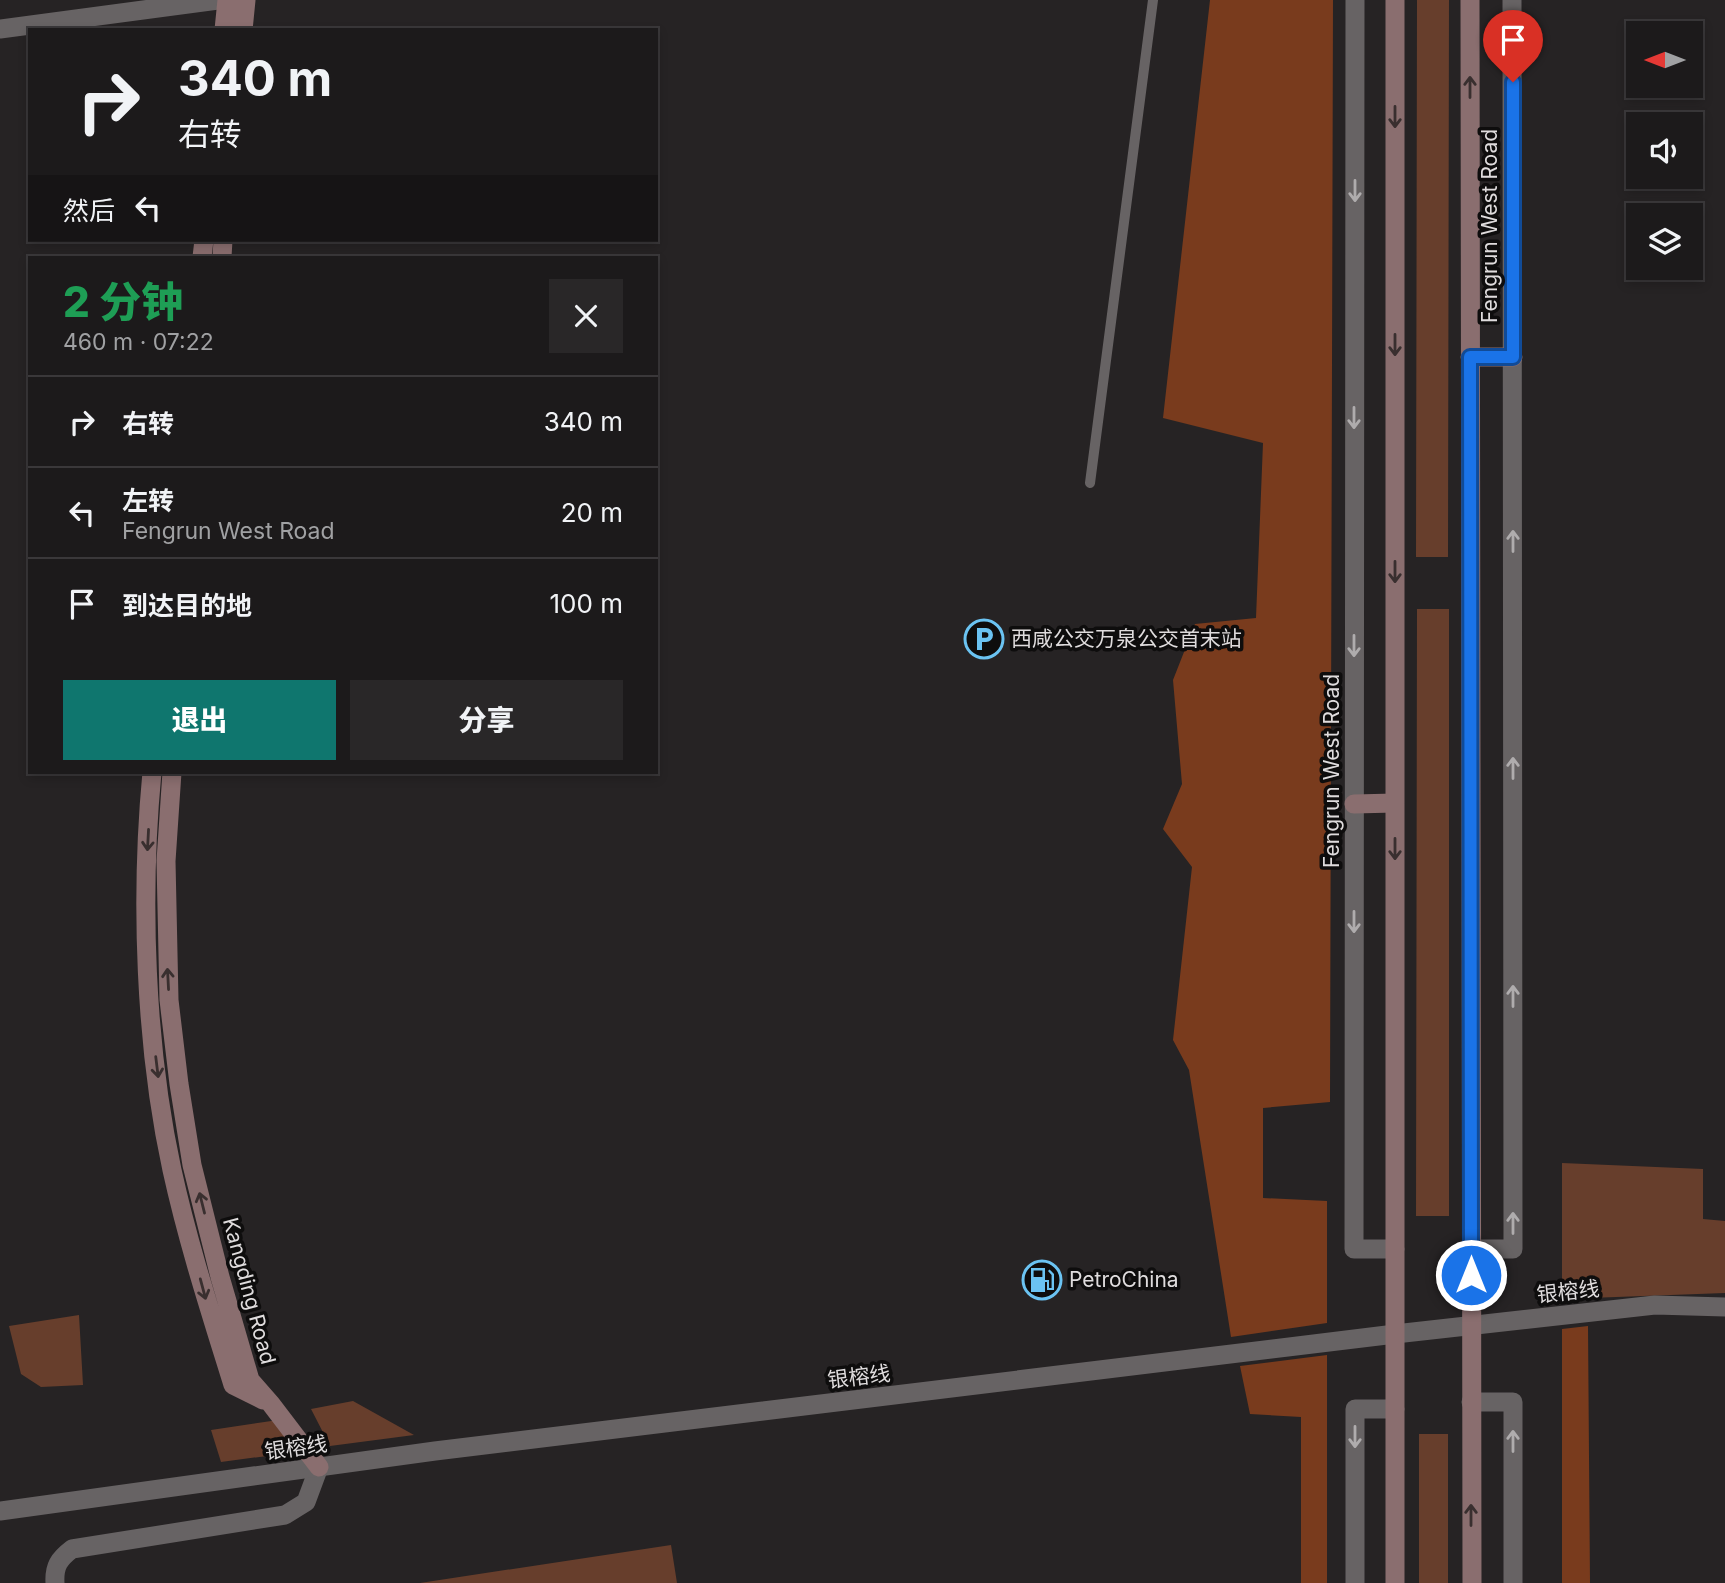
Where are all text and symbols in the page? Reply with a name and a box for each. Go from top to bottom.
pin [1483,10,1543,82]
icon: arrive [1494,21,1532,59]
north arrow [1626,21,1703,98]
map controls [1626,21,1703,280]
text: 340 m [178,49,332,108]
icon: right [63,56,154,147]
one-way arrow [1463,76,1477,99]
one-way arrow [1388,106,1402,129]
button: sound [1626,112,1703,189]
text: 右转 [178,115,242,154]
street label: Fengrun West Road [1477,129,1502,323]
one-way arrow [1348,179,1362,202]
icon: left [129,189,167,227]
text: 然后 [63,195,115,226]
button: layers [1626,203,1703,280]
text: 2 分钟 [63,276,183,327]
button: close [549,279,623,353]
text: 460 m · 07:22 [63,328,214,356]
one-way arrow [1388,333,1402,356]
icon: right [63,403,101,441]
text: 340 m [544,406,623,437]
one-way arrow [1347,406,1361,429]
text: 右转 [122,408,174,439]
text: 左转 [122,485,174,516]
icon: left [63,494,101,532]
text: 20 m [561,497,623,528]
text: Fengrun West Road [122,517,335,545]
one-way arrow [1506,529,1520,552]
one-way arrow [1388,560,1402,583]
icon: arrive [63,585,101,623]
text: 100 m [550,588,623,619]
text: 到达目的地 [122,590,252,621]
parking icon: 西咸公交万泉公交首末站 [963,618,1005,660]
place label: 西咸公交万泉公交首末站 [1011,626,1242,651]
one-way arrow [1347,634,1361,657]
street label: Fengrun West Road [1319,674,1344,868]
button: 退出 [63,680,336,760]
button: 分享 [350,680,623,760]
one-way arrow [1506,757,1520,780]
one-way arrow [142,828,155,851]
one-way arrow [1388,837,1402,860]
one-way arrow [1347,910,1361,933]
one-way arrow [161,968,174,990]
one-way arrow [1506,984,1520,1007]
one-way arrow [150,1055,163,1078]
one-way arrow [195,1192,208,1215]
one-way arrow [1506,1212,1520,1235]
street label: Kangding Road [218,1215,281,1367]
position arrow [1434,1238,1508,1312]
fuel station icon: PetroChina [1021,1259,1063,1301]
place label: PetroChina [1069,1267,1179,1292]
street label: 银榕线 [1535,1276,1601,1307]
one-way arrow [198,1278,211,1300]
street label: 银榕线 [826,1360,892,1393]
one-way arrow [1348,1425,1362,1448]
one-way arrow [1506,1430,1520,1453]
street label: 银榕线 [263,1431,329,1464]
one-way arrow [1464,1504,1478,1527]

